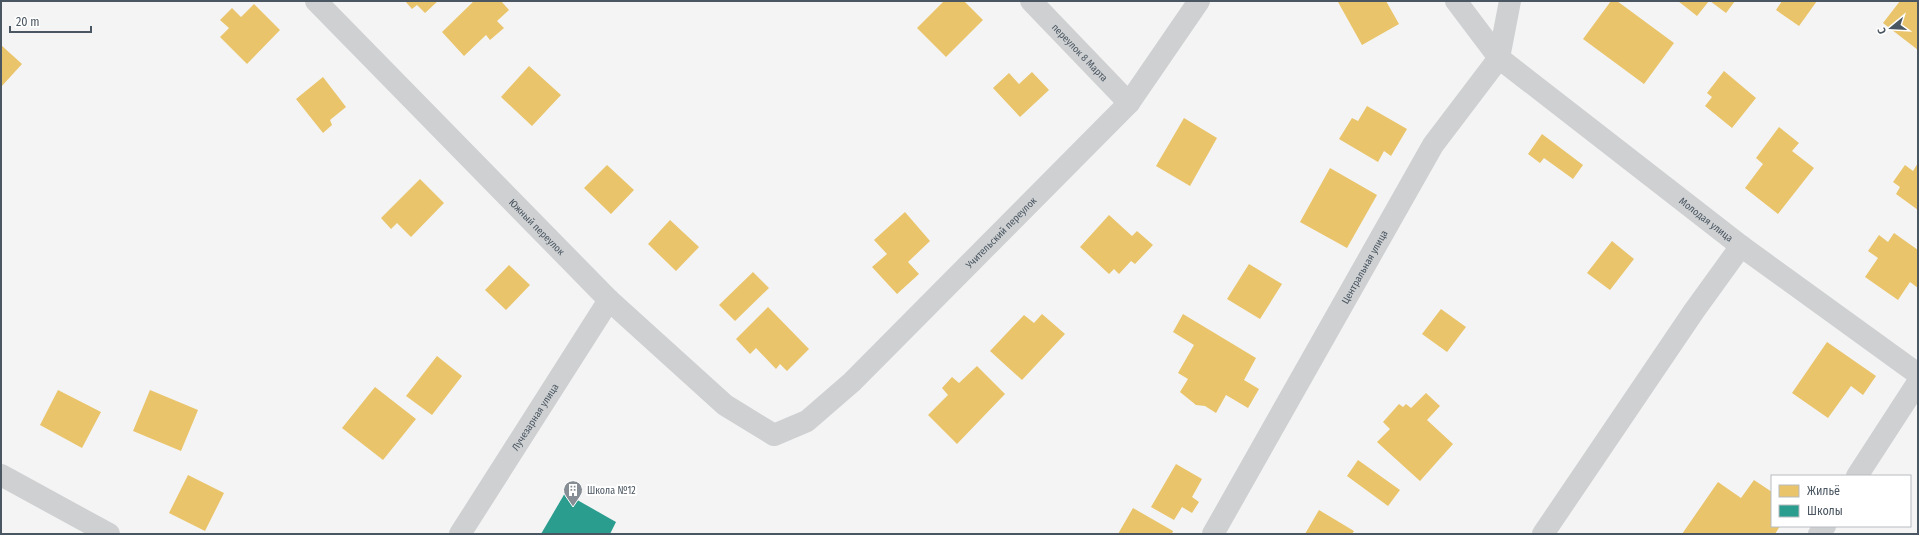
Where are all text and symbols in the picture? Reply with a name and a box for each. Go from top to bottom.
scale bar [10,8,91,34]
north arrow [1871,8,1911,48]
text: 20 m [16,15,40,29]
street label: переулок 8 Марта [1049,22,1110,84]
text: С [1875,26,1889,36]
street label: Учительский переулок [963,195,1039,272]
street label: Молодая улица [1676,195,1735,245]
street label: Южный переулок [506,197,567,258]
street label: Центральная улица [1339,228,1391,306]
street label: Лучезарная улица [510,381,561,453]
legend [1771,475,1911,527]
building icon: Школа №12 [562,479,584,507]
text: Жильё [1807,484,1840,498]
place label: Школа №12 [587,485,636,497]
text: Школы [1807,504,1843,518]

